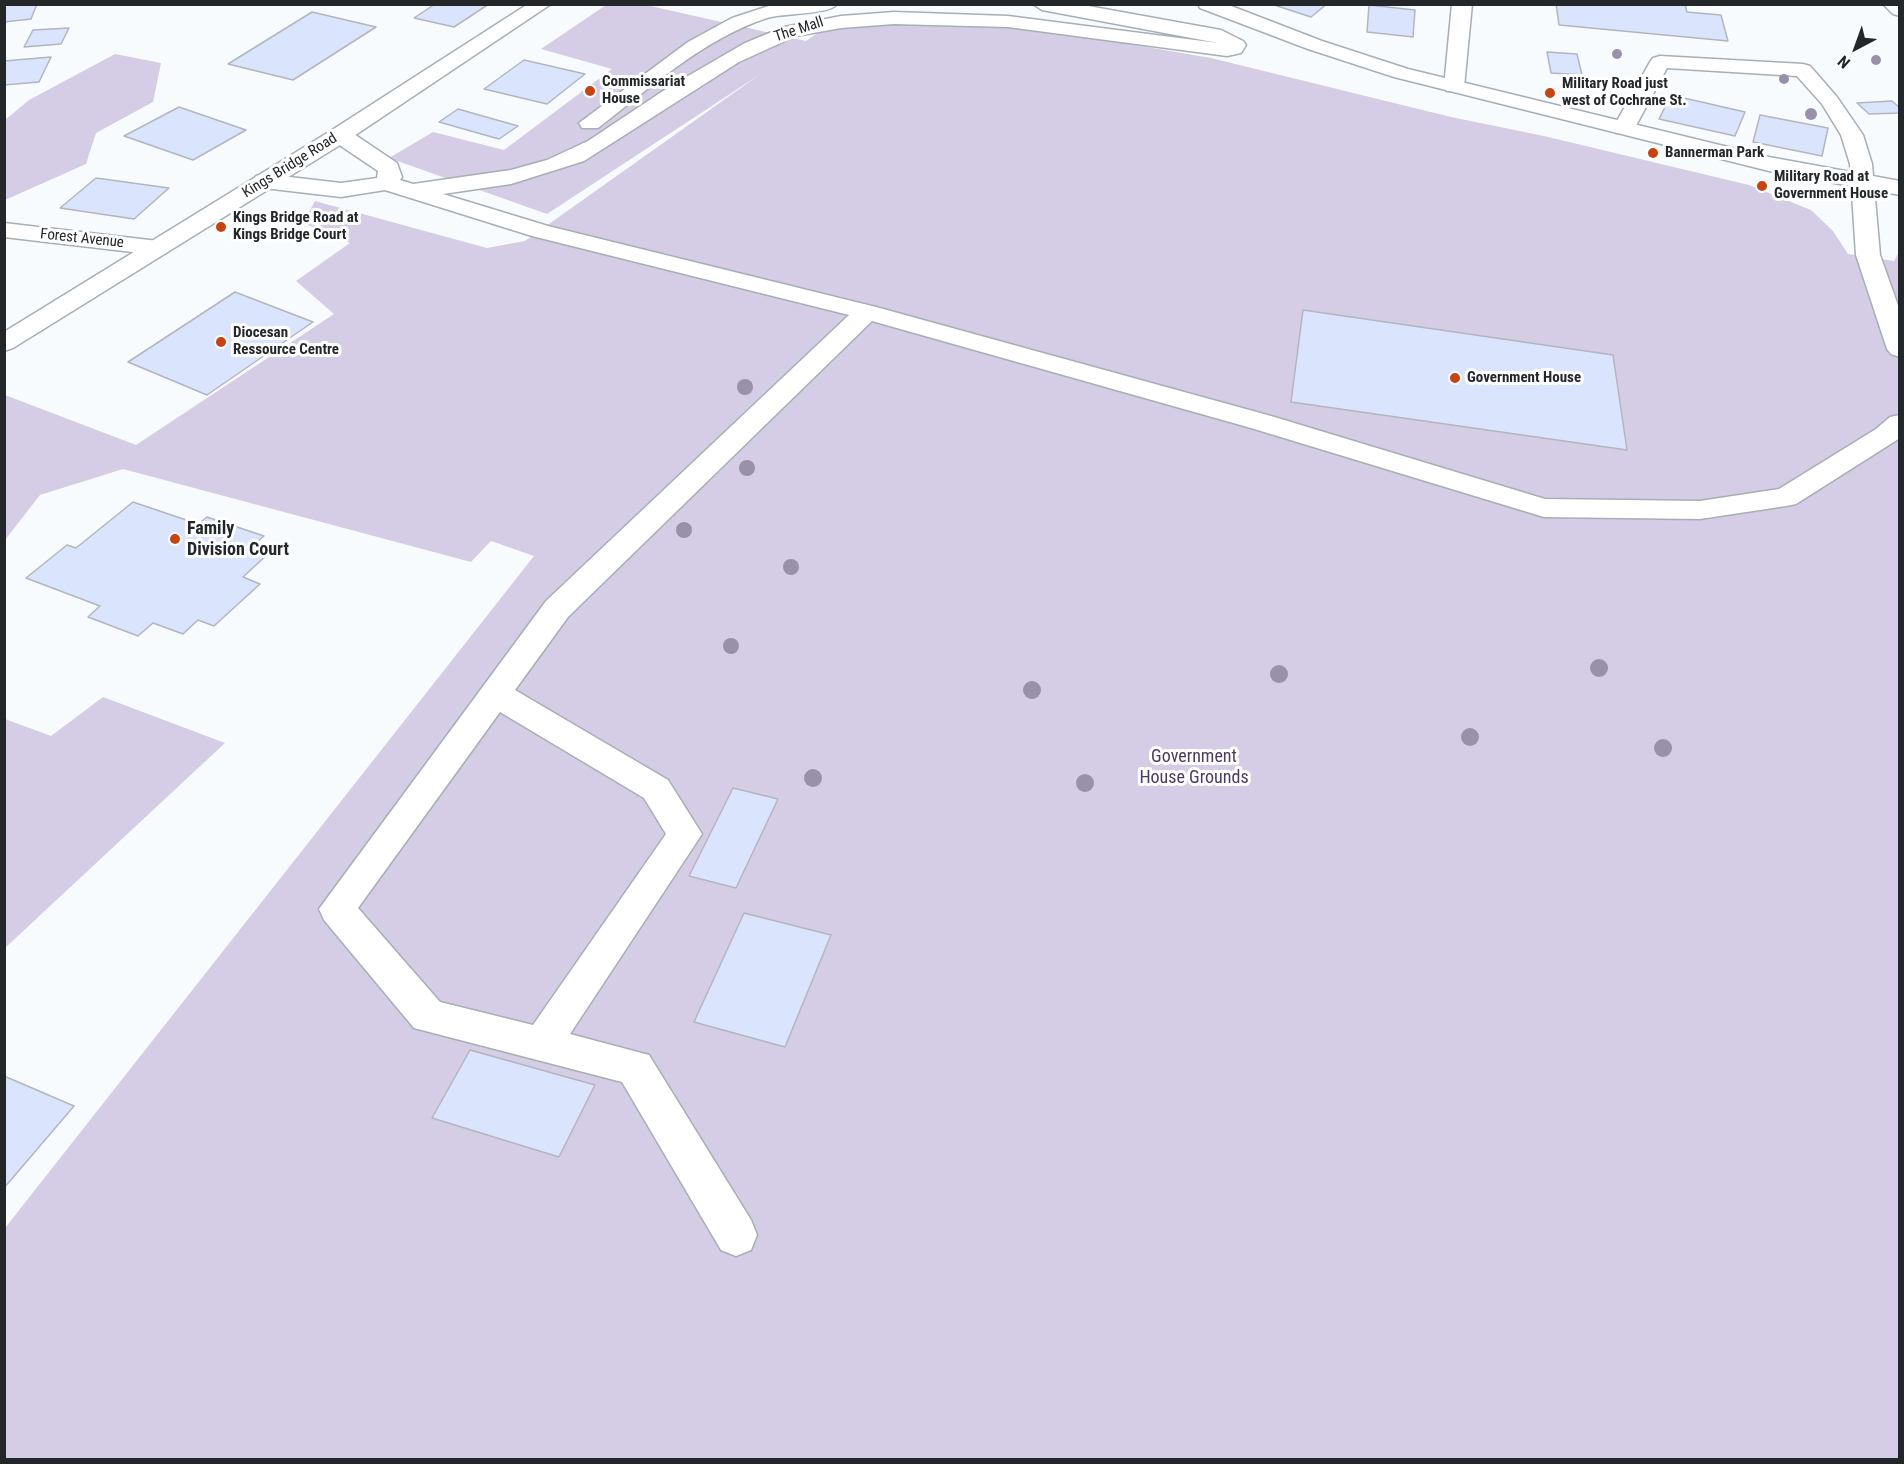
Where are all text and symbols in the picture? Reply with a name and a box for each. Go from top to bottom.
street label: The Mall [772,14,826,46]
north arrow [1826,18,1886,78]
text: N [1834,52,1854,72]
place label: Commissariat House [602,73,685,108]
place label: Military Road just west of Cochrane St. [1562,75,1687,110]
marker: Commissariat House [583,84,597,98]
marker: Military Road just west of Cochrane St. [1543,86,1557,100]
street label: Kings Bridge Road [239,130,341,202]
place label: Bannerman Park [1665,144,1764,162]
marker: Bannerman Park [1646,146,1660,160]
place label: Military Road at Government House [1774,168,1888,203]
marker: Military Road at Government House [1755,179,1769,193]
place label: Kings Bridge Road at Kings Bridge Court [233,209,358,244]
marker: Kings Bridge Road at Kings Bridge Court [214,220,228,234]
street label: Forest Avenue [39,226,125,252]
place label: Diocesan Ressource Centre [233,324,339,359]
marker: Diocesan Ressource Centre [214,335,228,349]
place label: Government House [1467,369,1581,387]
marker: Government House [1448,371,1462,385]
place label: Family Division Court [187,518,289,560]
marker: Family Division Court [168,532,182,546]
park label: Government House Grounds [1139,746,1249,789]

